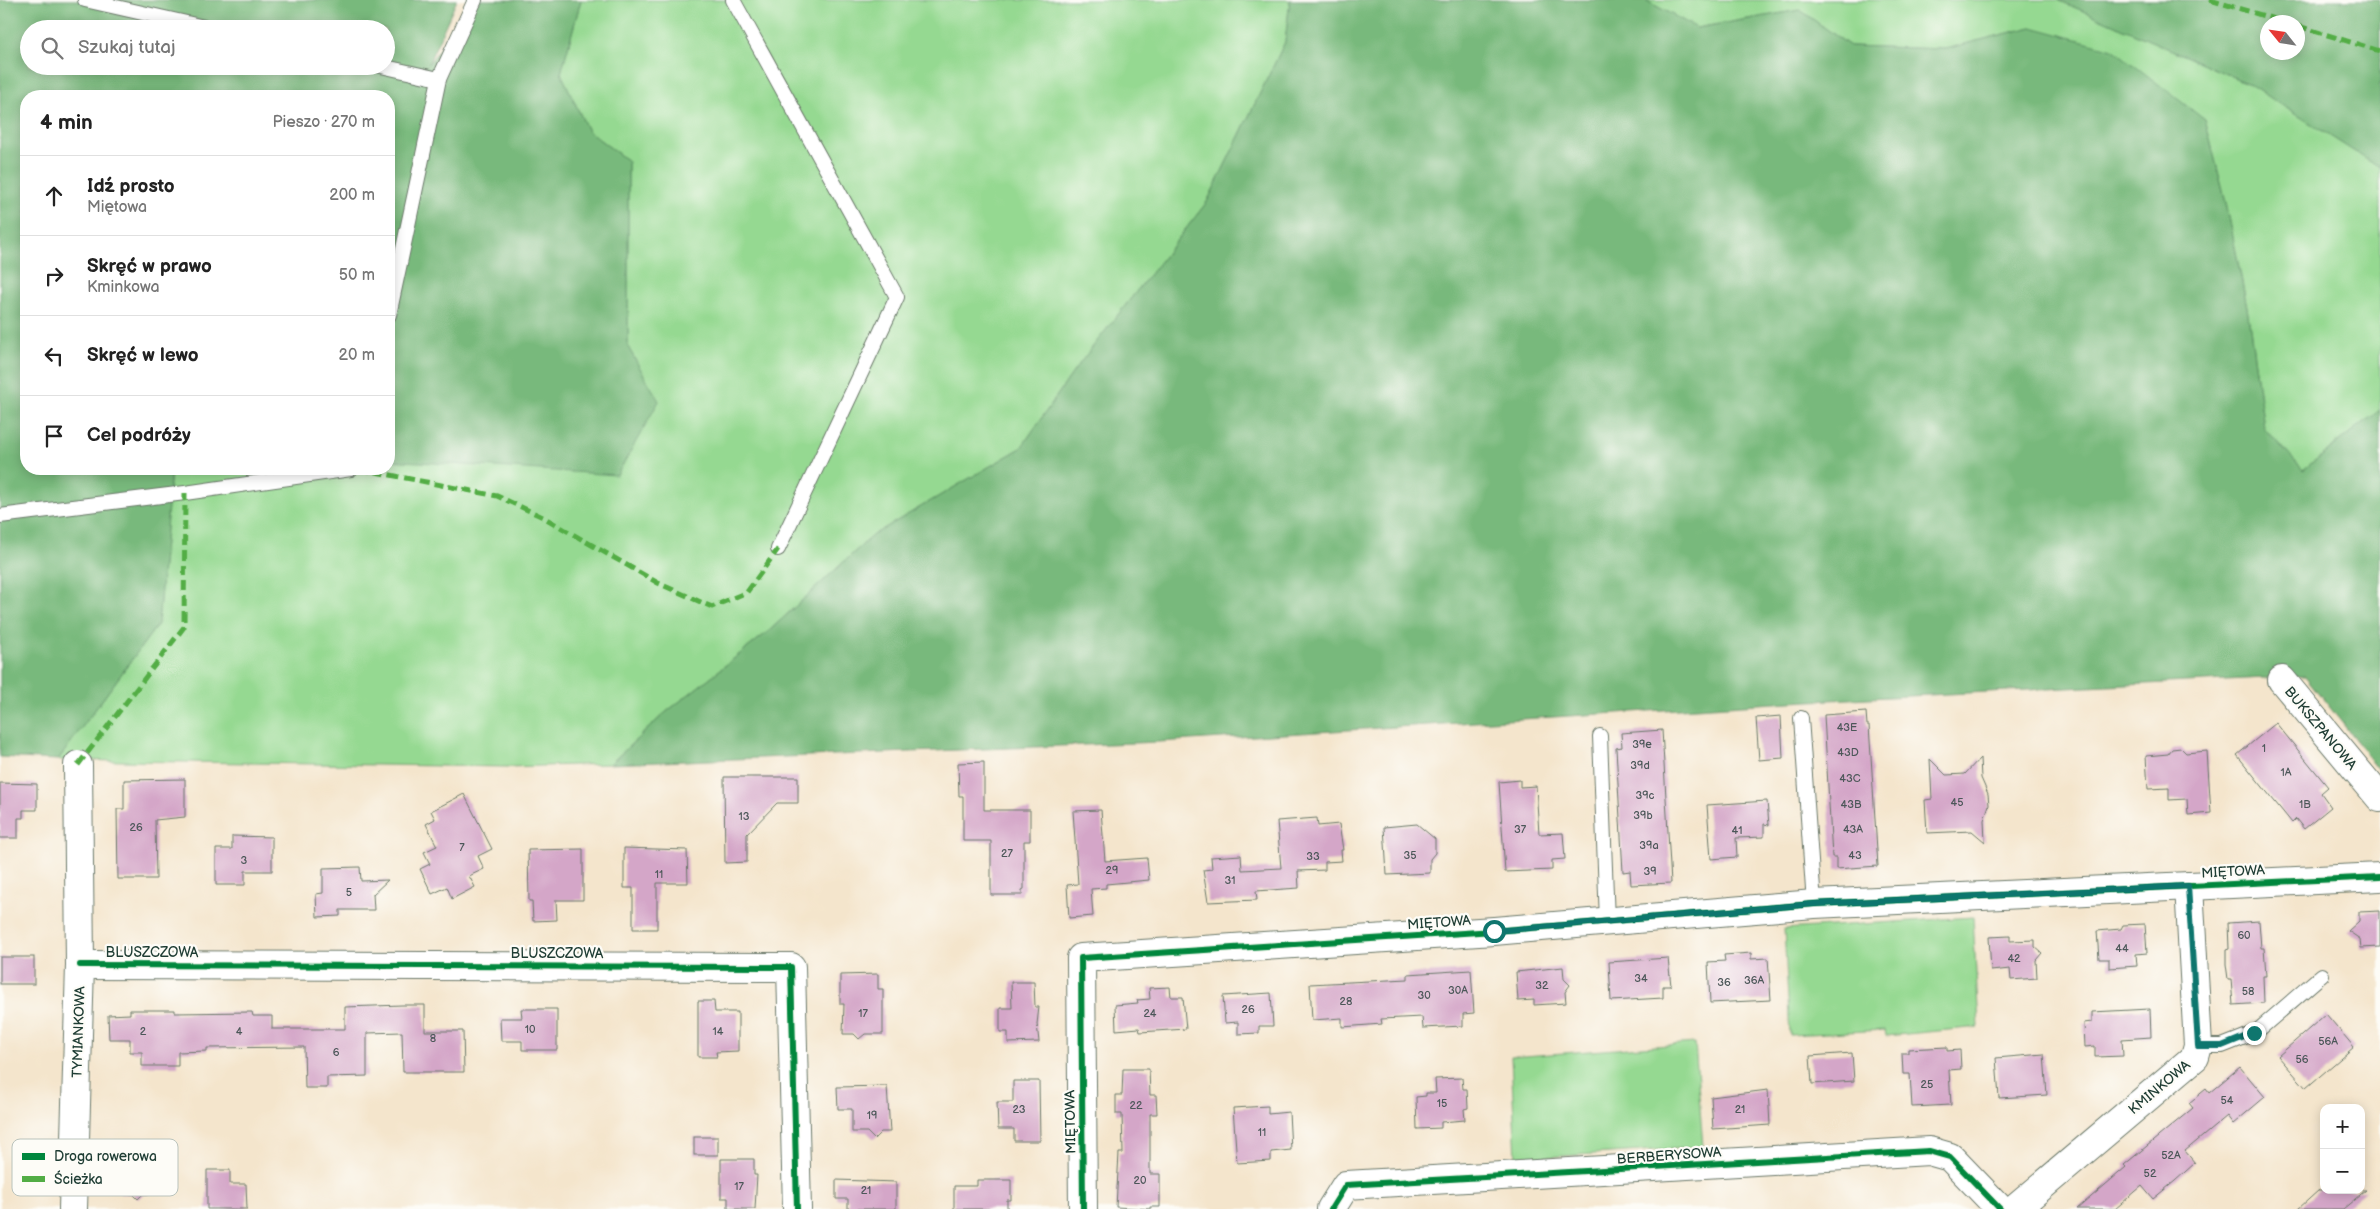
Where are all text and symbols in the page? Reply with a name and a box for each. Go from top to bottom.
north arrow [2260,15,2305,60]
search box [20,20,395,75]
icon: search [38,34,66,62]
text: Szukaj tutaj [78,36,175,59]
text: 4 min [40,110,93,135]
text: Pieszo · 270 m [273,113,375,132]
text: Idź prosto [87,175,175,198]
icon: ahead [40,182,68,210]
text: 200 m [329,186,375,205]
text: Miętowa [87,198,147,217]
text: Skręć w prawo [87,255,212,278]
icon: right [40,262,68,290]
text: 50 m [339,266,375,285]
text: Kminkowa [87,278,160,297]
icon: left [40,342,68,370]
text: Skręć w lewo [87,344,199,367]
text: 20 m [339,346,375,365]
icon: arrive [40,422,68,450]
text: Cel podróży [87,424,191,447]
street label: BUKSZPANOWA [2281,683,2361,774]
house number: 43E [1837,721,1857,734]
house number: 39e [1632,738,1652,751]
house number: 1 [2262,742,2266,755]
house number: 43D [1837,746,1859,759]
house number: 39d [1630,759,1650,772]
house number: 1A [2281,766,2292,779]
house number: 43C [1839,772,1861,785]
house number: 39c [1636,789,1655,802]
house number: 45 [1950,796,1964,809]
house number: 43B [1840,798,1862,811]
house number: 1B [2299,798,2311,811]
house number: 39b [1633,809,1653,822]
house number: 13 [738,810,750,823]
house number: 26 [129,821,143,834]
house number: 37 [1514,823,1527,836]
house number: 43A [1843,823,1863,836]
house number: 41 [1732,824,1742,837]
house number: 39a [1639,839,1659,852]
house number: 7 [459,841,465,854]
house number: 27 [1001,847,1014,860]
house number: 35 [1403,849,1417,862]
house number: 43 [1848,849,1862,862]
house number: 33 [1306,850,1320,863]
house number: 3 [241,854,248,867]
street label: MIĘTOWA [2201,861,2266,882]
house number: 29 [1106,864,1118,877]
house number: 39 [1643,865,1657,878]
house number: 11 [655,868,663,881]
house number: 31 [1224,874,1236,887]
house number: 5 [346,886,352,899]
street label: MIĘTOWA [1407,912,1472,933]
route start [1483,920,1506,943]
house number: 60 [2237,929,2251,942]
house number: 44 [2115,942,2129,955]
street label: BLUSZCZOWA [106,944,199,961]
street label: BLUSZCZOWA [511,945,604,962]
house number: 42 [2007,952,2021,965]
house number: 34 [1634,972,1648,985]
house number: 36A [1744,974,1764,987]
house number: 36 [1717,976,1731,989]
house number: 32 [1535,979,1549,992]
house number: 30A [1448,984,1468,997]
house number: 58 [2242,985,2254,998]
street label: TYMIANKOWA [68,986,89,1078]
house number: 30 [1417,989,1431,1002]
house number: 28 [1340,995,1352,1008]
house number: 26 [1241,1003,1255,1016]
house number: 17 [858,1007,868,1020]
house number: 24 [1143,1007,1157,1020]
route end [2243,1022,2266,1045]
house number: 10 [525,1023,536,1036]
house number: 2 [140,1025,147,1038]
house number: 4 [236,1025,243,1038]
house number: 14 [713,1025,724,1038]
house number: 8 [430,1032,436,1045]
house number: 56A [2318,1035,2338,1048]
house number: 6 [333,1046,340,1059]
house number: 56 [2295,1053,2309,1066]
street label: KMINKOWA [2125,1056,2194,1118]
house number: 25 [1921,1078,1933,1091]
street label: MIĘTOWA [1061,1090,1080,1154]
house number: 54 [2220,1094,2234,1107]
house number: 15 [1437,1097,1447,1110]
house number: 22 [1130,1099,1143,1112]
house number: 23 [1012,1103,1026,1116]
house number: 21 [1735,1103,1745,1116]
map controls [2320,1104,2365,1194]
button: + [2320,1104,2365,1149]
house number: 19 [867,1109,877,1122]
house number: 11 [1258,1126,1266,1139]
legend [12,1139,178,1196]
street label: BERBERYSOWA [1616,1143,1722,1168]
text: Droga rowerowa [54,1148,157,1165]
house number: 52A [2161,1149,2181,1162]
button: − [2320,1149,2365,1194]
house number: 52 [2144,1167,2157,1180]
text: Ścieżka [54,1170,103,1188]
house number: 20 [1134,1174,1147,1187]
house number: 17 [734,1180,744,1193]
house number: 21 [861,1184,871,1197]

